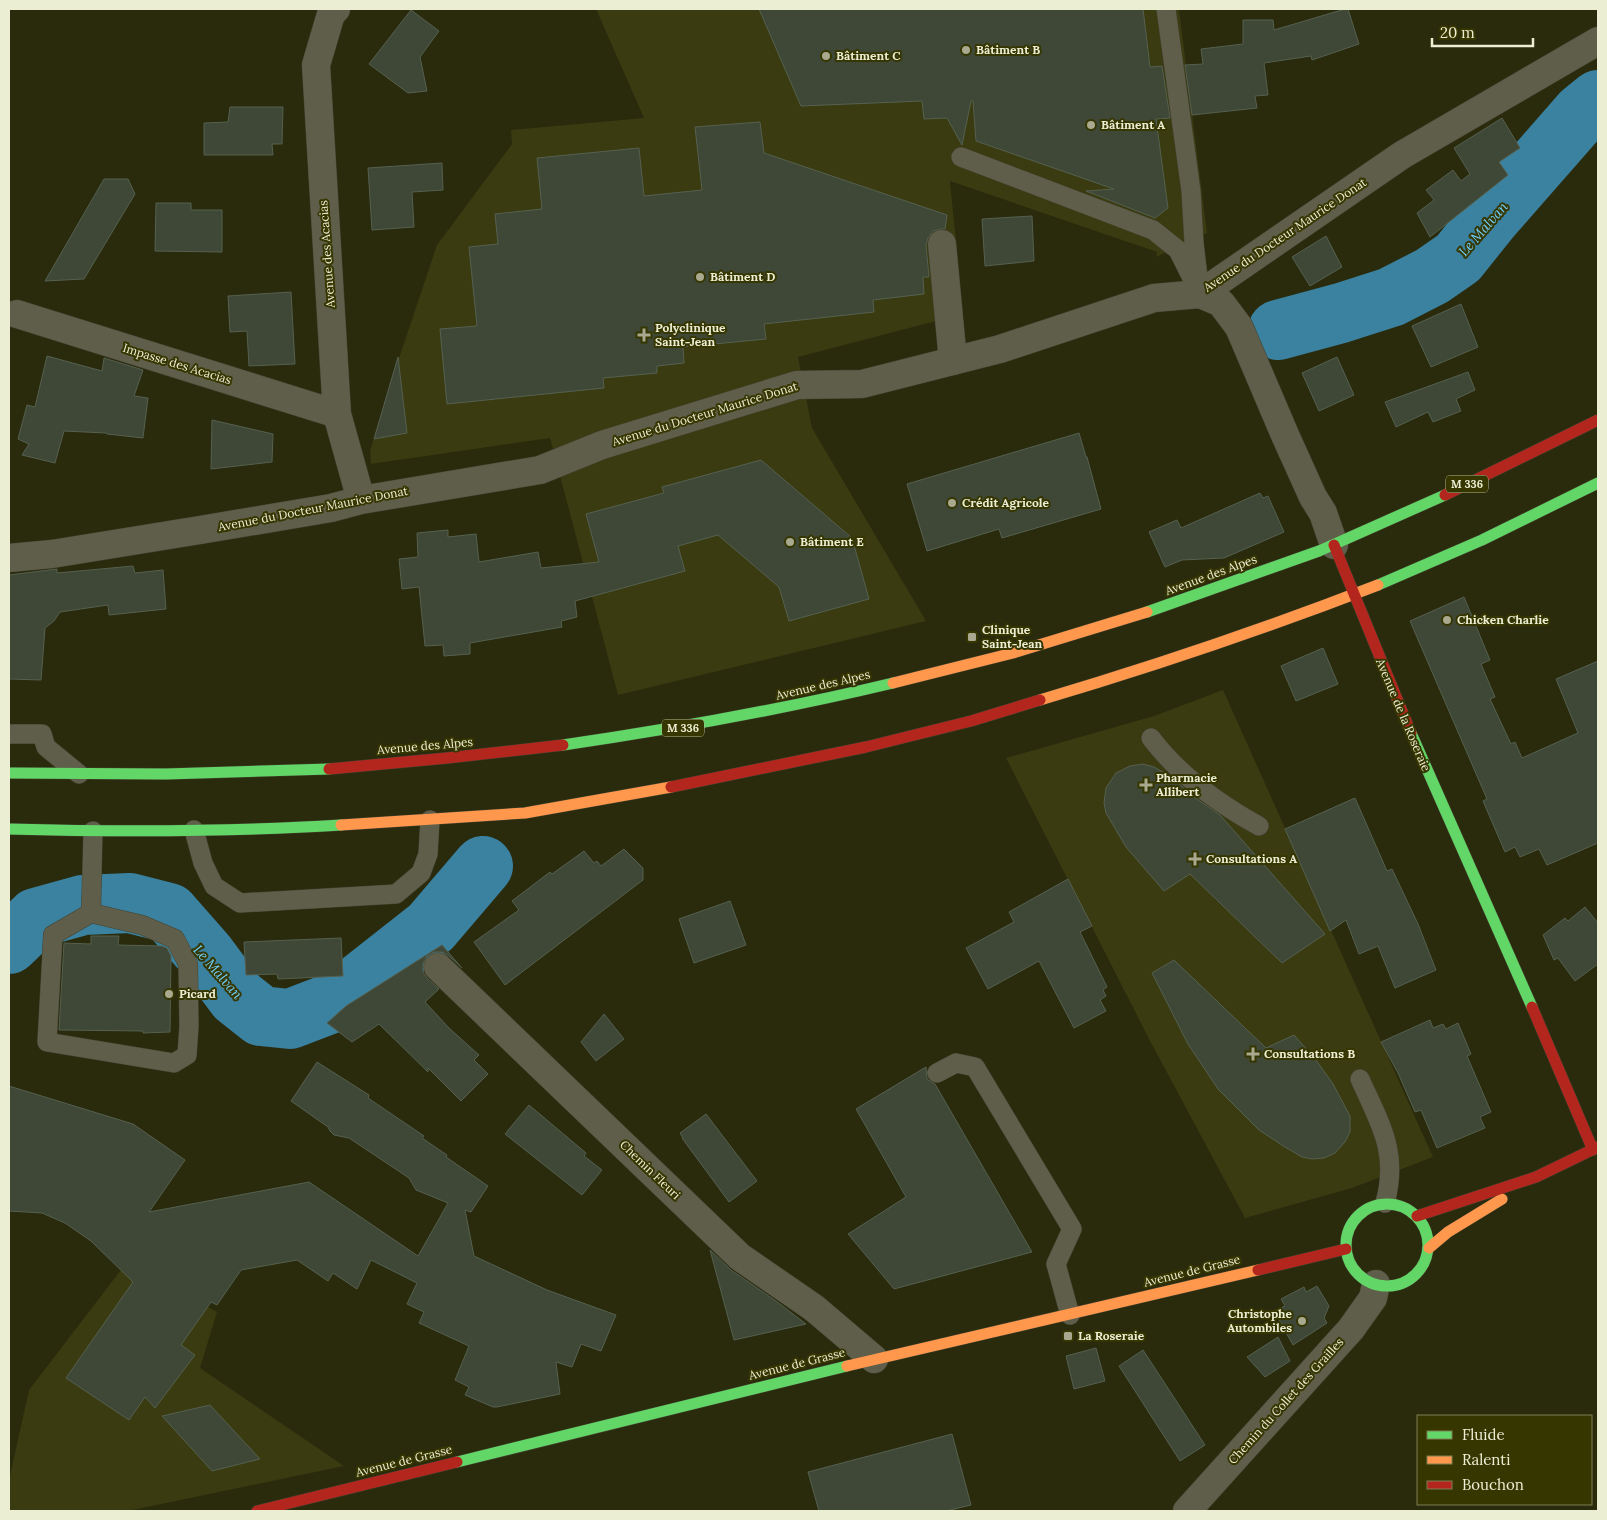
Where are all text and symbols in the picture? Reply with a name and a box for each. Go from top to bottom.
scale bar [1432,15,1533,47]
text: 20 m [1440,23,1475,42]
place label: Bâtiment B [976,42,1040,57]
marker: Bâtiment B [960,44,972,56]
place label: Bâtiment C [836,48,901,63]
marker: Bâtiment C [820,50,832,62]
place label: Bâtiment A [1101,117,1165,132]
marker: Bâtiment A [1085,119,1097,131]
street label: Avenue du Docteur Maurice Donat [1200,174,1369,295]
water label: Le Malvan [1454,198,1512,260]
street label: Avenue des Acacias [315,199,338,309]
place label: Bâtiment D [710,269,775,284]
marker: Bâtiment D [694,271,706,283]
place label: Polyclinique Saint-Jean [655,320,726,349]
marker: Polyclinique Saint-Jean [637,328,651,342]
street label: Impasse des Acacias [121,340,234,387]
street label: Avenue du Docteur Maurice Donat [609,378,800,449]
road number: M 336 [1446,476,1488,492]
street label: Avenue du Docteur Maurice Donat [216,483,409,534]
place label: Crédit Agricole [962,495,1050,510]
marker: Crédit Agricole [946,497,958,509]
place label: Bâtiment E [800,534,864,549]
marker: Bâtiment E [784,536,796,548]
street label: Avenue des Alpes [1162,551,1259,598]
place label: Chicken Charlie [1457,612,1549,627]
marker: Chicken Charlie [1441,614,1453,626]
place label: Clinique Saint-Jean [982,622,1043,651]
marker: Clinique Saint-Jean [966,631,978,643]
street label: Avenue de la Roseraie [1373,655,1434,774]
street label: Avenue des Alpes [773,666,872,703]
road number: M 336 [662,720,704,736]
street label: Avenue des Alpes [375,734,474,757]
place label: Pharmacie Allibert [1156,770,1218,799]
marker: Pharmacie Allibert [1140,779,1152,791]
place label: Consultations A [1206,851,1297,866]
marker: Consultations A [1188,852,1202,866]
water label: Le Malvan [189,941,247,1003]
place label: Picard [179,986,216,1001]
marker: Picard [163,988,175,1000]
place label: Consultations B [1264,1046,1355,1061]
marker: Consultations B [1246,1047,1260,1061]
street label: Chemin Fleuri [617,1137,684,1202]
street label: Avenue de Grasse [1141,1251,1242,1290]
place label: Christophe Autombiles [1227,1306,1293,1335]
marker: Christophe Autombiles [1296,1315,1308,1327]
place label: La Roseraie [1078,1328,1145,1343]
marker: La Roseraie [1062,1330,1074,1342]
street label: Chemin du Collet des Grailles [1225,1334,1347,1467]
street label: Avenue de Grasse [746,1344,847,1383]
legend [1417,1415,1592,1505]
text: Fluide [1462,1425,1505,1444]
street label: Avenue de Grasse [353,1441,454,1480]
text: Ralenti [1462,1450,1510,1469]
text: Bouchon [1462,1475,1524,1494]

